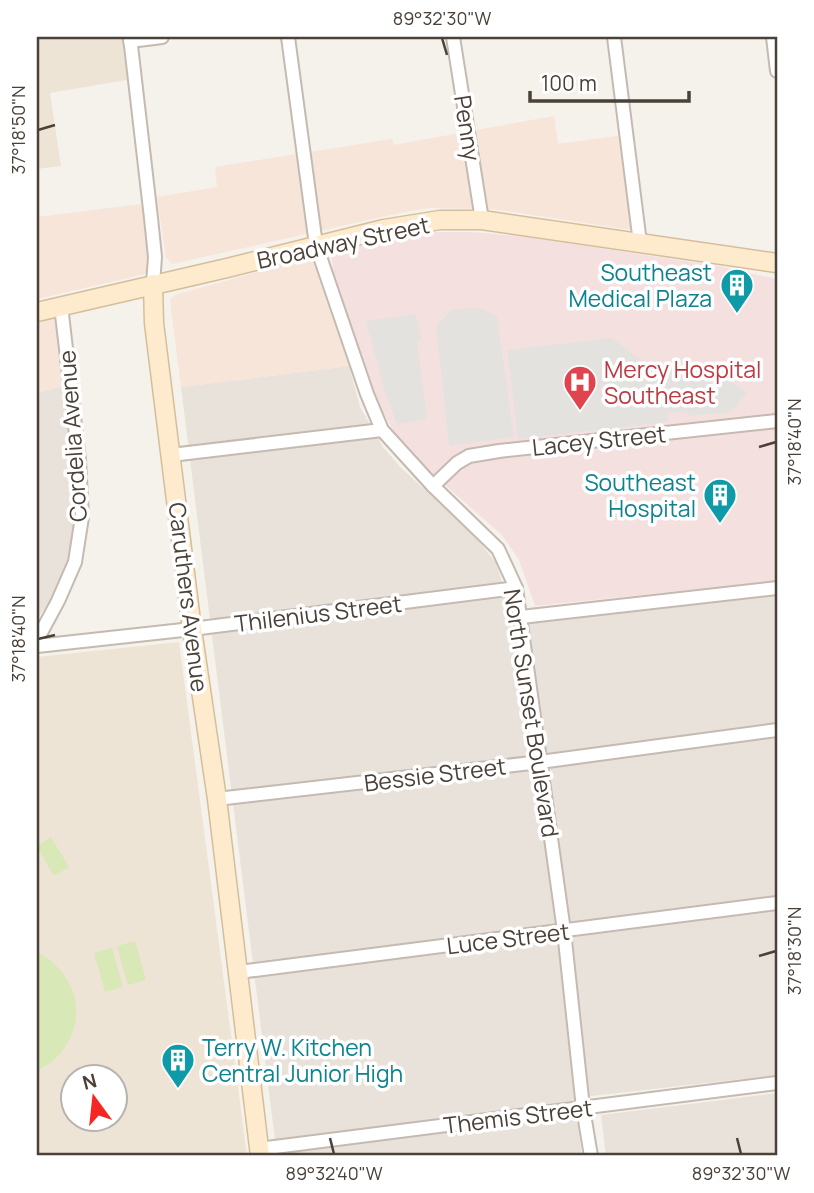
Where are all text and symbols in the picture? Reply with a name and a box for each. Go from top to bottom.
text: 89°32'30"W [393,6,491,30]
scale bar [530,60,690,104]
text: 100 m [541,69,597,97]
text: 37°18'50"N [6,85,30,175]
street label: Penny [447,93,489,163]
street label: Broadway Street [254,208,432,276]
place label: Southeast Medical Plaza [569,256,712,314]
building icon: Southeast Medical Plaza [718,266,756,315]
street label: Cordelia Avenue [50,349,94,523]
place label: Mercy Hospital Southeast [604,353,762,411]
hospital icon: Mercy Hospital Southeast [561,363,599,412]
text: 37°18'40"N [782,398,806,486]
street label: Lacey Street [530,417,668,463]
place label: Southeast Hospital [584,466,696,524]
building icon: Southeast Hospital [701,476,739,525]
street label: Caruthers Avenue [161,500,217,694]
street label: North Sunset Boulevard [497,586,567,840]
street label: Thilenius Street [233,587,403,639]
text: 37°18'40"N [6,595,30,683]
street label: Bessie Street [362,749,508,799]
text: 37°18'30"N [782,907,806,995]
street label: Luce Street [445,915,571,961]
place label: Terry W. Kitchen Central Junior High [202,1031,403,1089]
building icon: Terry W. Kitchen Central Junior High [159,1041,197,1090]
north arrow [60,1064,130,1134]
text: N [80,1067,100,1096]
street label: Themis Street [442,1091,594,1141]
text: 89°32'40"W [285,1161,383,1185]
text: 89°32'30"W [692,1161,790,1185]

